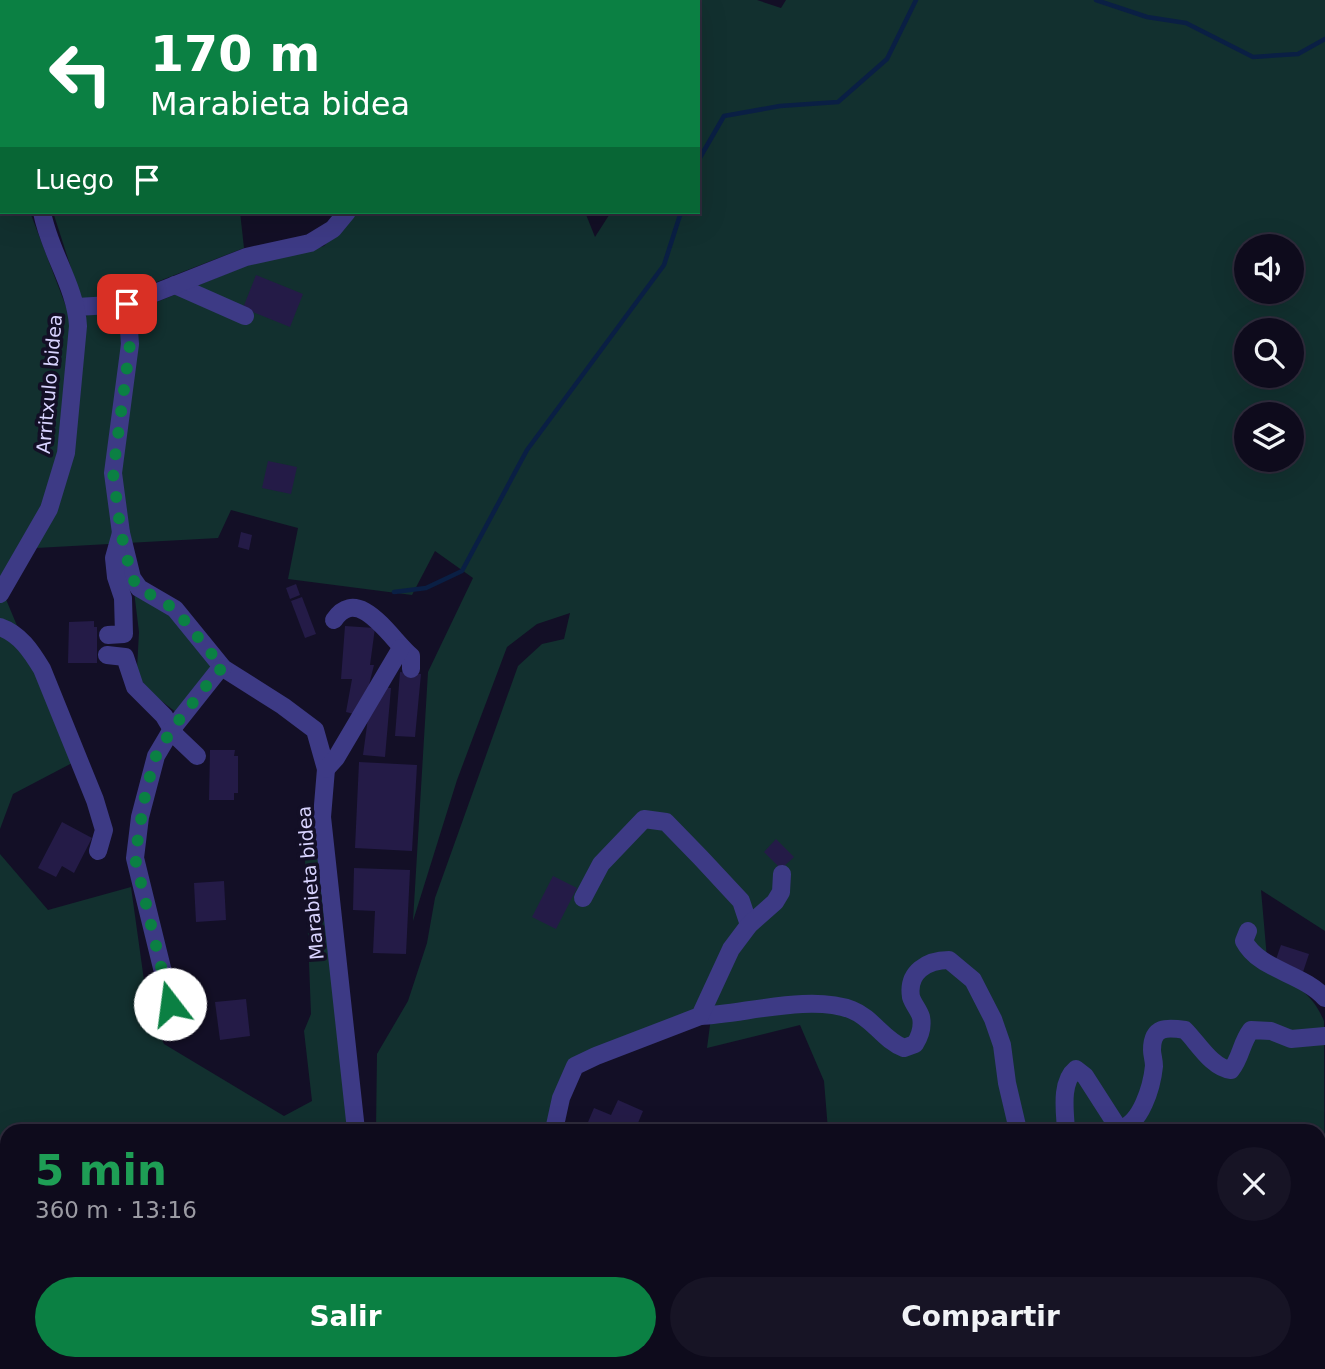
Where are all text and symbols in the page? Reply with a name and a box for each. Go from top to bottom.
text: 170 m [150,26,320,83]
icon: left [35,28,126,119]
text: Marabieta bidea [150,85,410,123]
icon: arrive [128,161,166,199]
text: Luego [35,165,114,195]
map controls [1234,234,1304,472]
button: sound [1234,234,1304,304]
pin [97,274,157,334]
icon: arrive [108,285,146,323]
street label: Arritxulo bidea [32,313,66,455]
button: search [1234,318,1304,388]
button: layers [1234,402,1304,472]
street label: Marabieta bidea [292,805,328,961]
position arrow [133,967,207,1041]
text: 5 min [35,1146,167,1195]
button: close [1217,1147,1291,1221]
text: 360 m · 13:16 [35,1197,197,1223]
button: Salir [35,1277,656,1357]
button: Compartir [670,1277,1291,1357]

